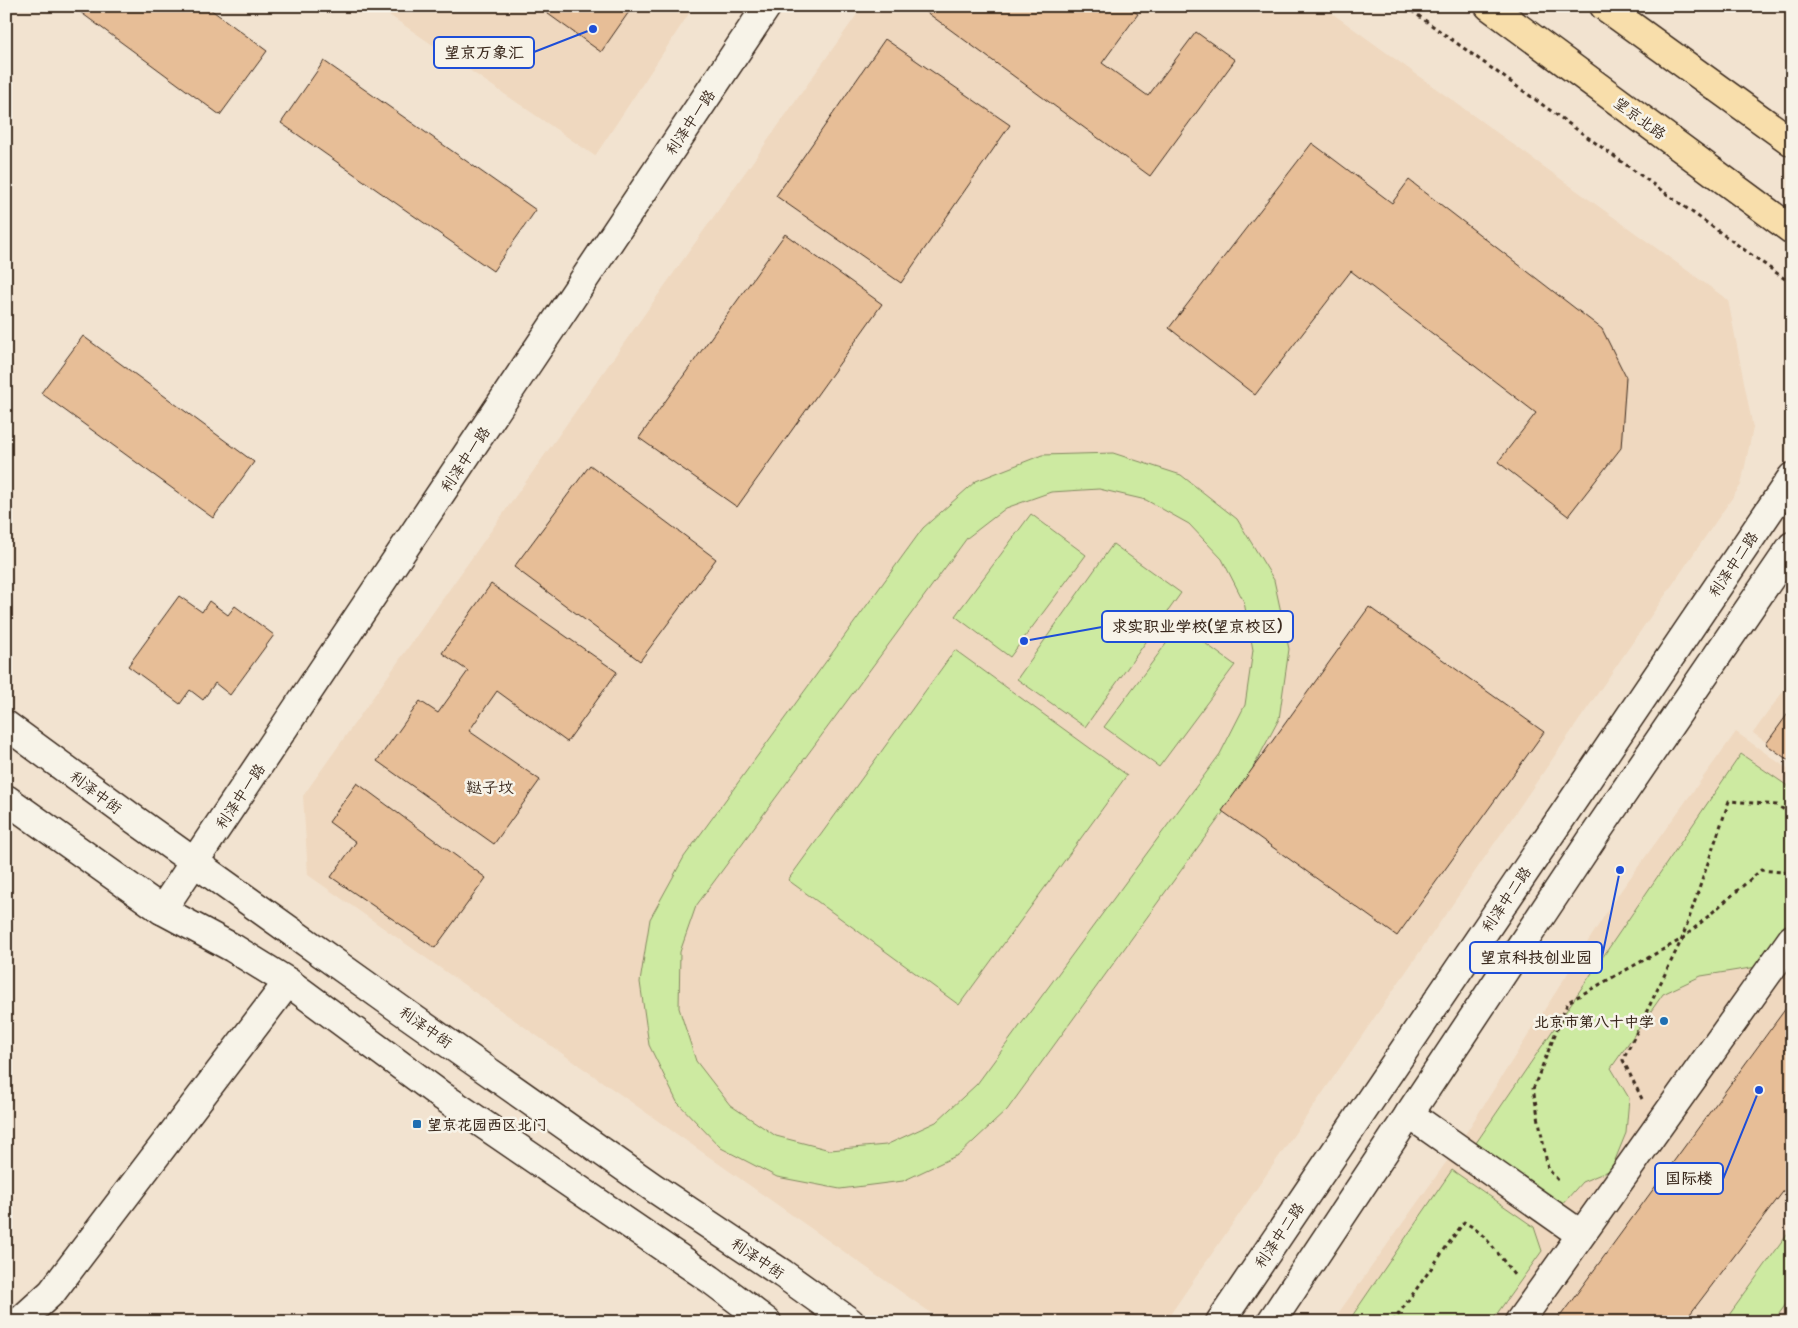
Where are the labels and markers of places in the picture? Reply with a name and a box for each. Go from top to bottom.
callout: 望京万象汇 [434,37,534,68]
callout: 求实职业学校(望京校区) [1102,611,1293,642]
callout: 望京科技创业园 [1470,942,1602,973]
place label: 北京市第八十中学 [1534,1011,1654,1032]
marker: 北京市第八十中学 [1658,1015,1670,1027]
place label: 望京花园西区北门 [427,1114,547,1135]
marker: 望京花园西区北门 [411,1118,423,1130]
callout: 国际楼 [1655,1163,1723,1194]

